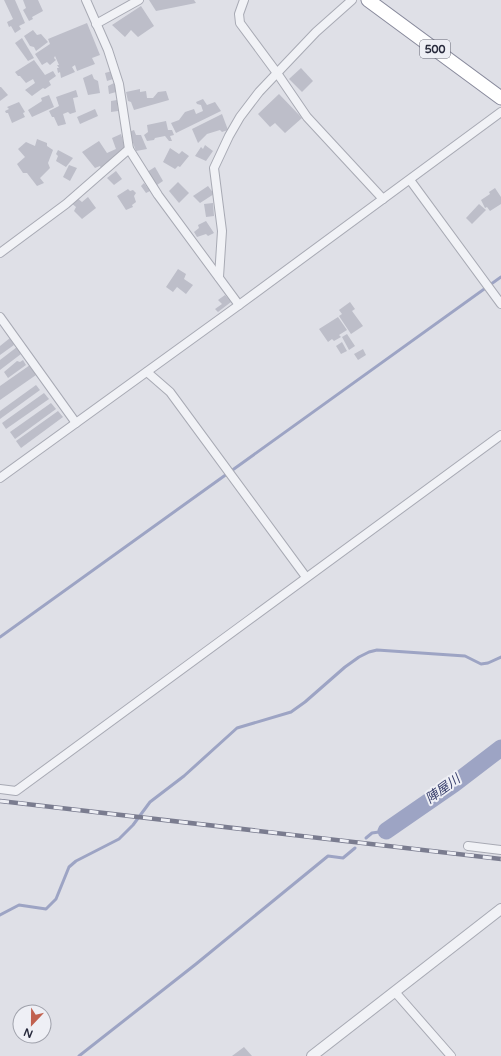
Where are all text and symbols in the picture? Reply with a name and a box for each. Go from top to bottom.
road number: 500 [420,40,450,58]
water label: 陣屋川 [423,770,465,807]
north arrow [12,1004,52,1044]
text: N [22,1025,35,1040]

